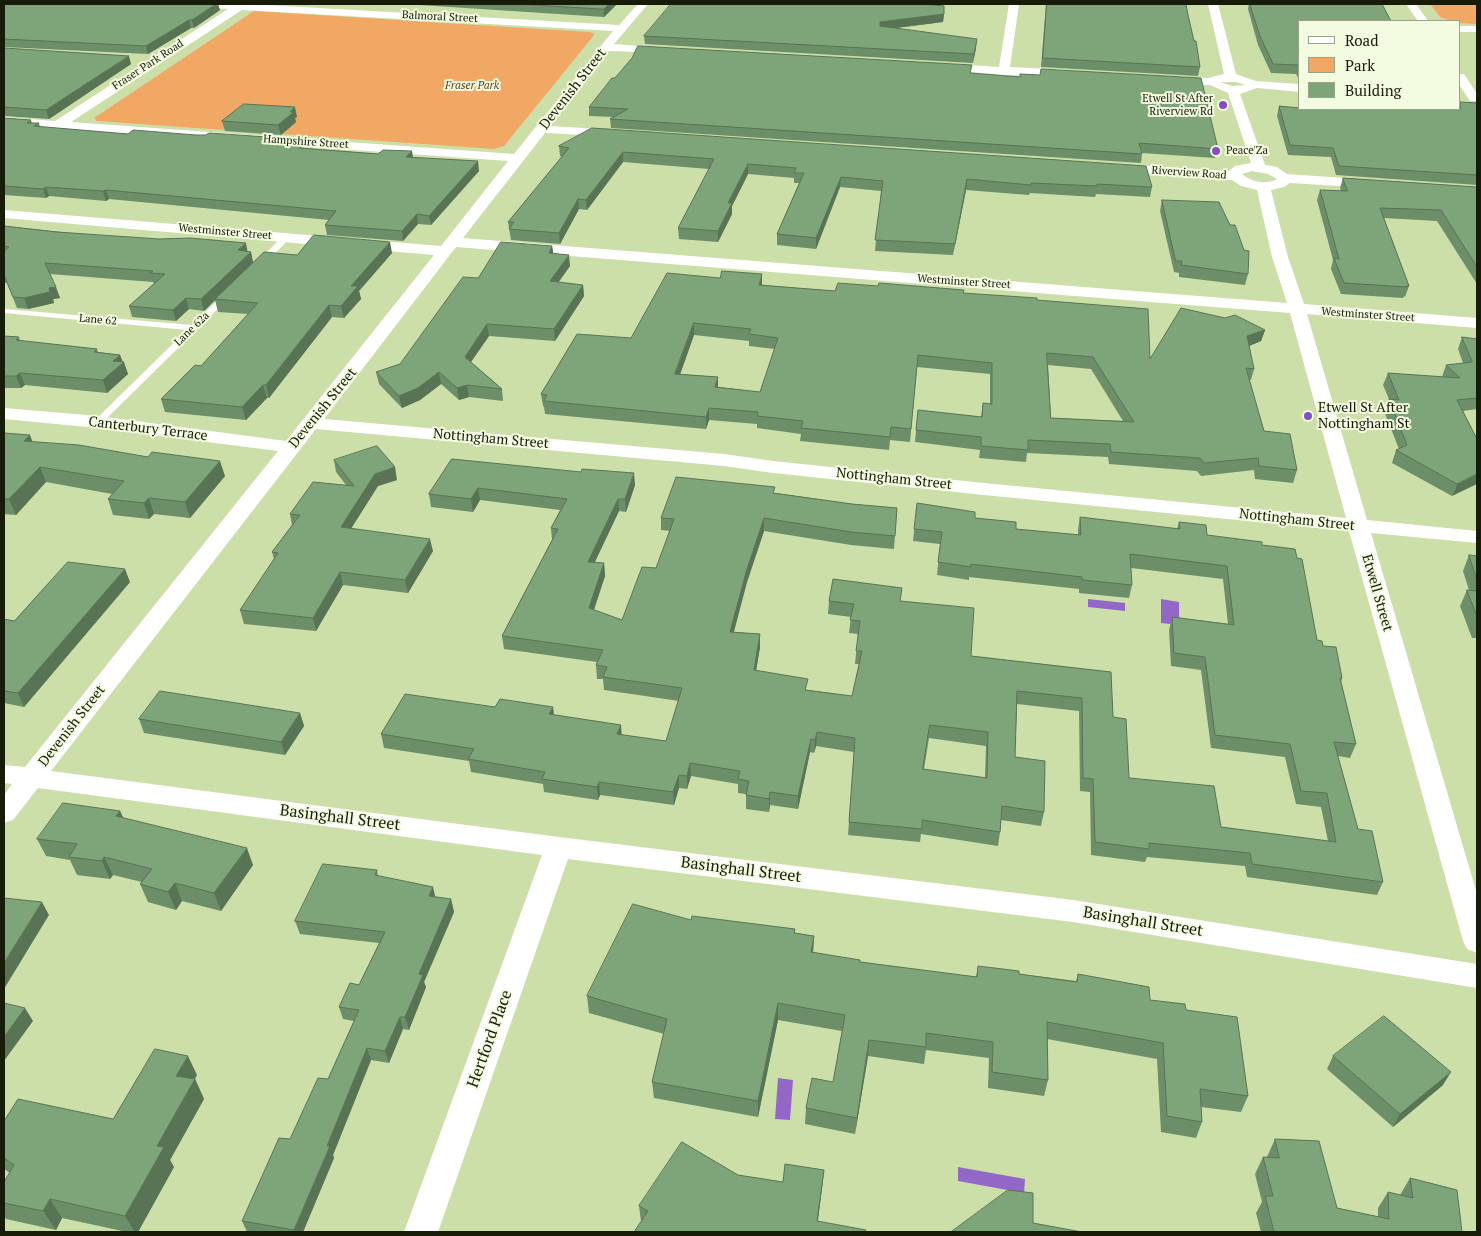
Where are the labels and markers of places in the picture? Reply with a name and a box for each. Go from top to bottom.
place label: Etwell St After Riverview Rd [1142,92,1213,118]
marker: Etwell St After Riverview Rd [1217,99,1229,111]
place label: Peace'Za [1226,144,1268,158]
marker: Peace'Za [1210,145,1222,157]
place label: Etwell St After Nottingham St [1318,400,1410,432]
marker: Etwell St After Nottingham St [1302,410,1314,422]

